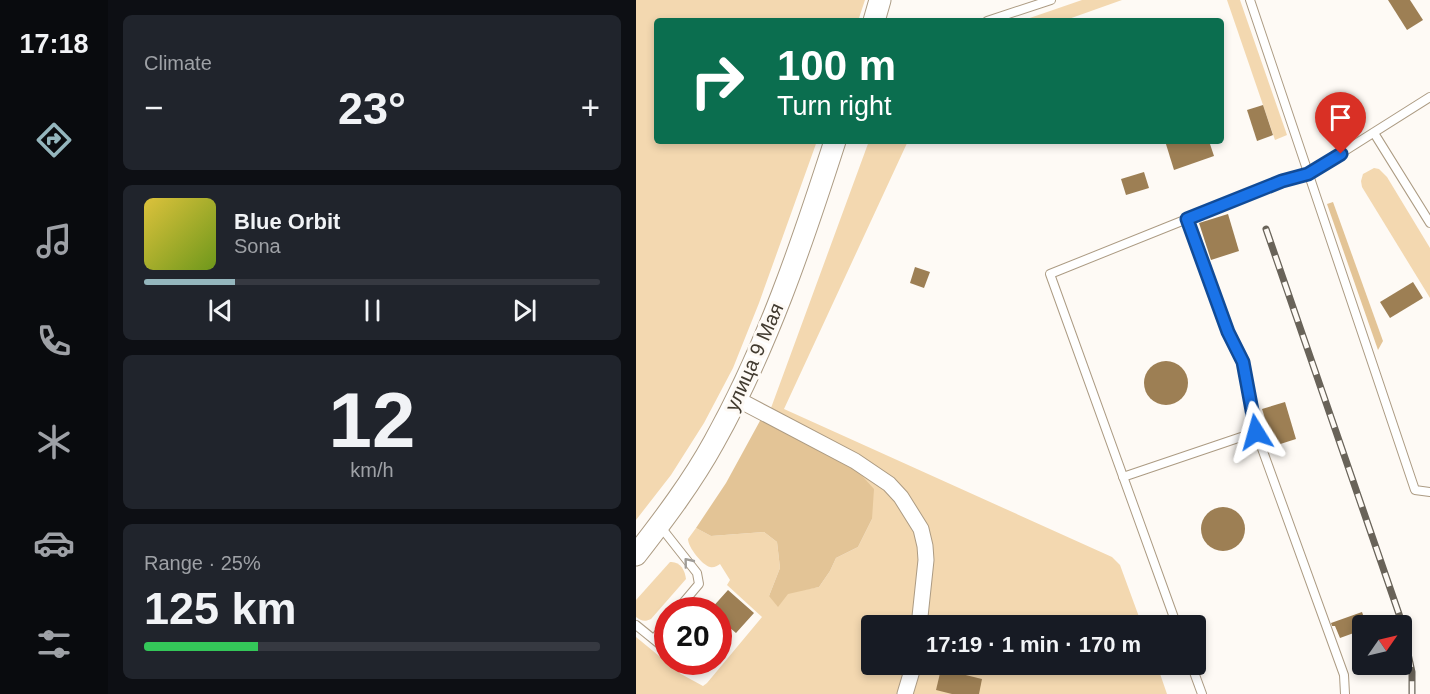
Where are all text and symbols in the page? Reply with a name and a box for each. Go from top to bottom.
text: 17:18 [19,29,89,59]
icon: right [678,42,756,120]
text: 100 m [777,42,896,89]
text: Climate [144,52,212,74]
text: 23° [338,83,406,134]
text: − [144,89,163,126]
text: + [581,89,600,126]
text: Turn right [777,91,892,121]
pin [1315,92,1366,154]
icon: arrive [1324,101,1357,134]
icon: directions [33,119,75,161]
text: Blue Orbit [234,209,340,234]
icon: music [33,220,75,262]
text: Sona [234,235,281,257]
icon: previous [204,294,237,327]
icon: pause [356,294,389,327]
icon: next [508,294,541,327]
street label: улица 9 Мая [720,300,788,414]
icon: phone [33,320,75,362]
text: 12 [329,376,415,464]
position arrow [1224,400,1288,464]
icon: climate [33,421,75,463]
text: km/h [350,459,394,481]
icon: car [33,522,75,564]
text: Range · 25% [144,552,261,574]
one-way arrow [684,558,695,569]
text: 125 km [144,583,297,634]
speed limit sign: 20 [654,597,732,675]
north arrow [1352,615,1412,675]
map controls [1352,615,1412,675]
icon: filters [33,623,75,665]
text: 17:19 · 1 min · 170 m [926,632,1141,657]

